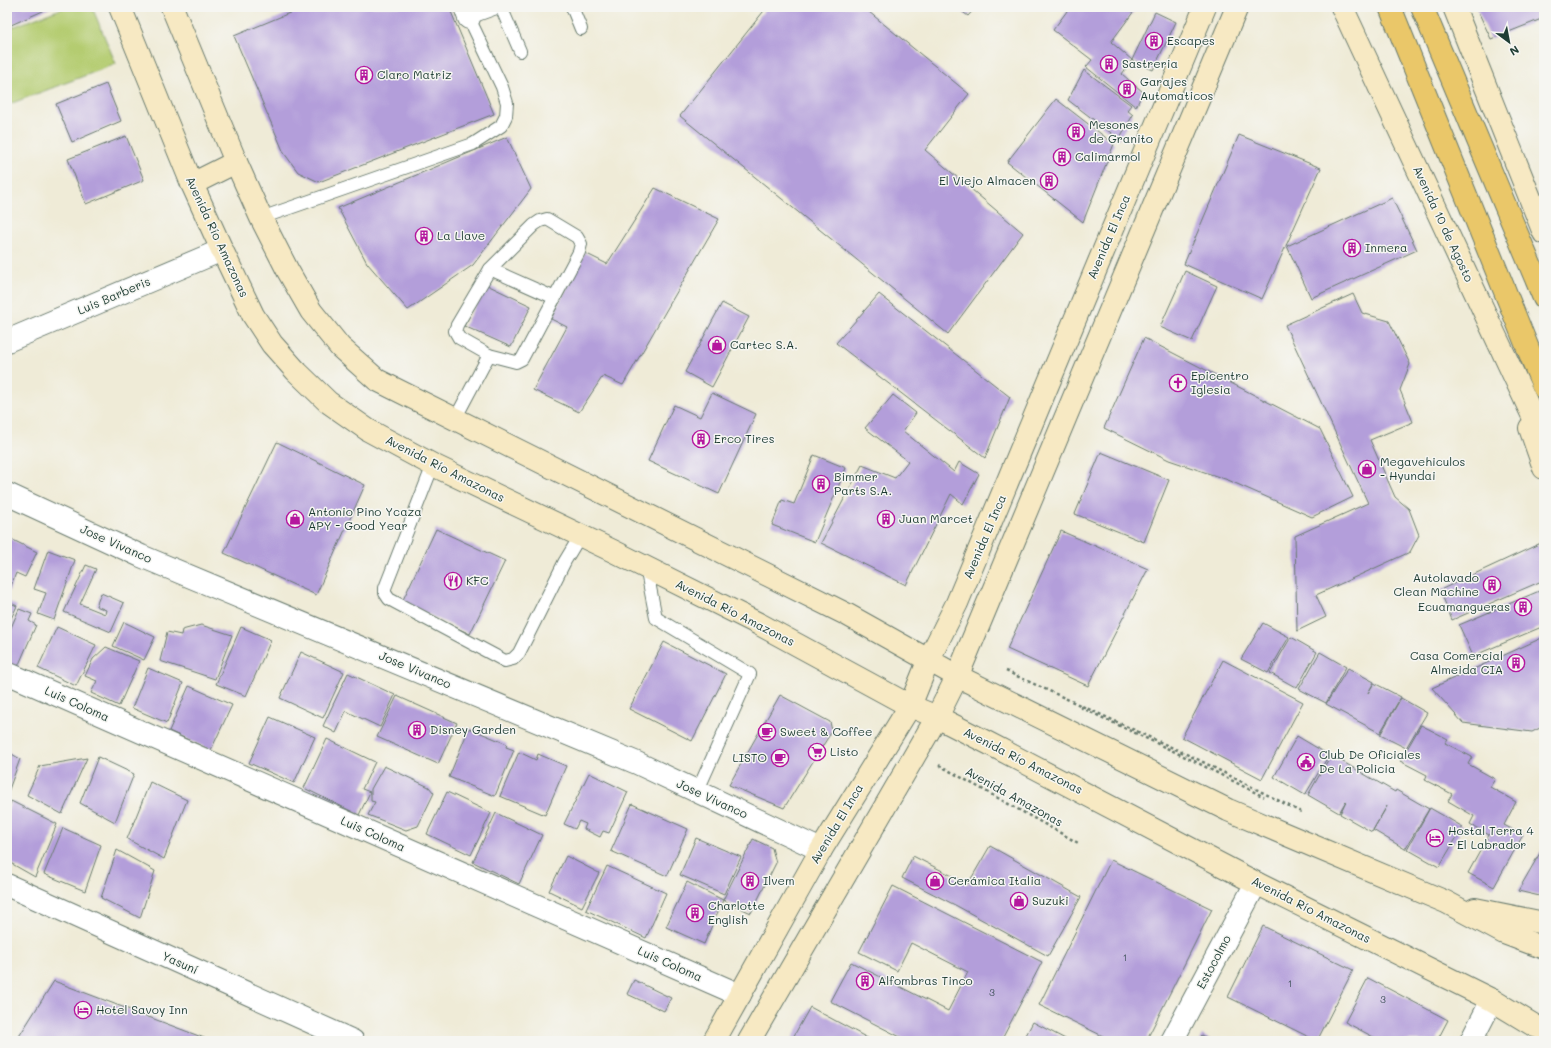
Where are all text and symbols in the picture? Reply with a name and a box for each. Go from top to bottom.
north arrow [1489,22,1529,62]
building icon: Escapes [1144,31,1164,51]
place label: Escapes [1167,32,1215,48]
text: N [1507,42,1522,59]
building icon: Sastreria [1099,54,1119,74]
place label: Sastreria [1122,55,1178,71]
building icon: Claro Matriz [354,65,374,85]
place label: Claro Matriz [377,66,452,82]
place label: Garajes Automaticos [1140,73,1213,103]
building icon: Garajes Automaticos [1117,79,1137,99]
place label: Mesones de Granito [1089,116,1153,146]
building icon: Mesones de Granito [1066,122,1086,142]
building icon: Calimarmol [1052,147,1072,167]
place label: Calimarmol [1075,148,1141,164]
street label: Avenida 10 de Agosto [1410,163,1478,284]
building icon: El Viejo Almacen [1039,171,1059,191]
place label: El Viejo Almacen [939,172,1036,188]
street label: Avenida Río Amazonas [183,174,253,300]
street label: Avenida El Inca [1083,192,1133,281]
building icon: La Llave [414,226,434,246]
place label: La Llave [437,227,485,243]
building icon: Inmera [1342,238,1362,258]
place label: Inmera [1365,239,1407,255]
street label: Luis Barberis [75,272,153,318]
shop icon: Cartec S.A. [707,335,727,355]
place label: Cartec S.A. [730,336,798,352]
place label: Epicentro Iglesia [1191,367,1249,397]
church icon: Epicentro Iglesia [1168,373,1188,393]
building icon: Erco Tires [691,429,711,449]
place label: Erco Tires [714,430,775,446]
street label: Avenida Río Amazonas [383,431,508,505]
place label: Megavehiculos - Hyundai [1380,453,1465,483]
shop icon: Megavehiculos - Hyundai [1357,459,1377,479]
place label: Bimmer Parts S.A. [834,468,892,498]
building icon: Bimmer Parts S.A. [811,474,831,494]
street label: Avenida El Inca [959,492,1009,581]
place label: Antonio Pino Ycaza APY - Good Year [308,503,422,533]
shop icon: Antonio Pino Ycaza APY - Good Year [285,509,305,529]
building icon: Juan Marcet [876,509,896,529]
place label: Juan Marcet [899,510,973,526]
street label: Jose Vivanco [78,520,155,566]
place label: Autolavado Clean Machine [1393,569,1479,599]
restaurant icon: KFC [443,571,463,591]
place label: KFC [466,572,489,588]
street label: Avenida Río Amazonas [673,575,798,649]
building icon: Autolavado Clean Machine [1482,575,1502,595]
building icon: Ecuamangueras [1513,597,1533,617]
place label: Ecuamangueras [1418,598,1510,614]
street label: Jose Vivanco [377,647,454,691]
place label: Casa Comercial Almeida CIA [1410,647,1503,677]
building icon: Casa Comercial Almeida CIA [1506,653,1526,673]
street label: Luis Coloma [43,682,112,724]
building icon: Disney Garden [407,720,427,740]
place label: Disney Garden [430,721,516,737]
cafe icon: Sweet & Coffee [757,722,777,742]
place label: Sweet & Coffee [780,723,872,739]
street label: Avenida Río Amazonas [961,723,1086,797]
supermarket icon: Listo [807,742,827,762]
place label: Listo [830,743,858,759]
place label: Club De Oficiales De La Policia [1319,746,1421,776]
cafe icon: LISTO [770,748,790,768]
place label: LISTO [732,749,767,765]
public building icon: Club De Oficiales De La Policia [1296,752,1316,772]
street label: Avenida Amazonas [963,763,1066,830]
street label: Jose Vivanco [674,775,751,822]
street label: Avenida El Inca [806,781,866,866]
street label: Luis Coloma [339,812,408,854]
place label: Hostal Terra 4 - El Labrador [1448,822,1534,852]
hotel icon: Hostal Terra 4 - El Labrador [1425,828,1445,848]
building icon: Ilvem [740,871,760,891]
shop icon: Cerámica Italia [925,871,945,891]
place label: Ilvem [763,872,795,888]
place label: Cerámica Italia [948,872,1041,888]
street label: Avenida Río Amazonas [1249,872,1374,946]
shop icon: Suzuki [1009,891,1029,911]
place label: Suzuki [1032,892,1069,908]
place label: Charlotte English [708,897,765,927]
building icon: Charlotte English [685,903,705,923]
street label: Estocolmo [1192,932,1234,991]
street label: Luis Coloma [636,942,705,984]
street label: Yasuní [160,947,201,977]
house number: 1 [1123,950,1127,964]
building icon: Alfombras Tinco [855,971,875,991]
place label: Alfombras Tinco [878,972,973,988]
house number: 1 [1288,976,1292,990]
house number: 3 [989,985,995,999]
house number: 3 [1380,992,1386,1006]
hotel icon: Hotel Savoy Inn [73,1000,93,1020]
place label: Hotel Savoy Inn [96,1001,188,1017]

